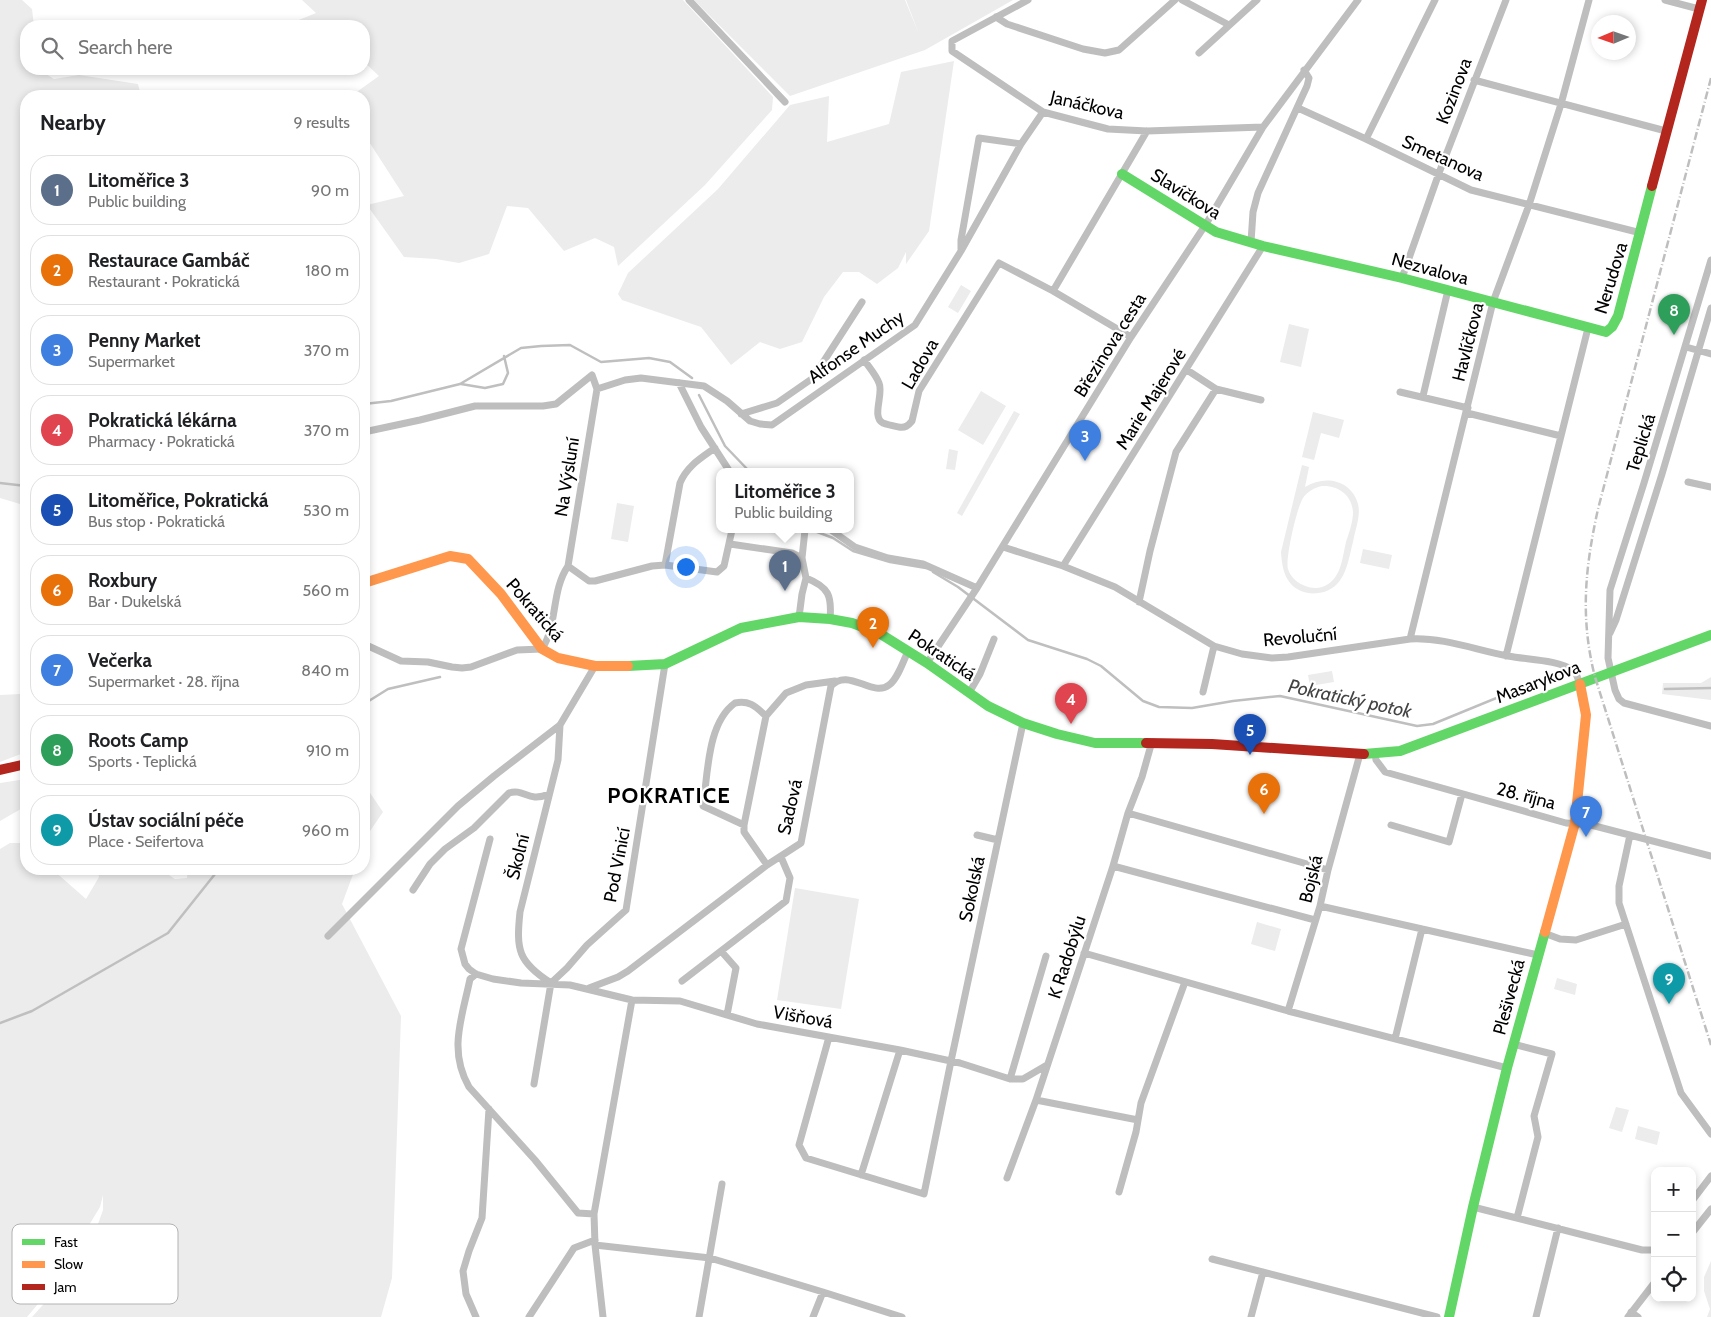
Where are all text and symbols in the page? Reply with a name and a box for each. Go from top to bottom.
north arrow [1591,15,1636,60]
search box [20,20,370,75]
icon: search [38,34,66,62]
text: Search here [78,36,172,59]
street label: Kozinova [1431,55,1477,127]
street label: Janáčkova [1047,86,1126,124]
text: Nearby [40,110,106,135]
text: 9 results [294,113,350,132]
street label: Smetanova [1399,130,1488,186]
street label: Slavíčkova [1147,164,1225,224]
text: Litoměřice 3 [88,169,189,192]
text: 1 [54,181,60,200]
text: 90 m [311,181,349,200]
text: Public building [88,192,186,211]
street label: Nerudova [1590,239,1632,317]
street label: Nezvalova [1389,248,1471,290]
text: Restaurace Gambáč [88,249,250,272]
text: 2 [53,261,61,280]
text: 180 m [305,261,349,280]
text: Restaurant · Pokratická [88,272,240,291]
street label: Březinova cesta [1069,289,1151,401]
pin: 8 [1658,294,1690,335]
street label: Havlíčkova [1448,300,1489,384]
street label: Alfonse Muchy [804,306,908,388]
text: Penny Market [88,329,201,352]
street label: Ladova [897,334,943,393]
text: 3 [53,341,61,360]
text: 370 m [304,341,349,360]
street label: Marie Majerové [1111,344,1191,454]
text: Supermarket [88,352,175,371]
text: Pokratická lékárna [88,409,237,432]
street label: Teplická [1622,411,1660,475]
pin: 3 [1069,420,1101,461]
text: 4 [52,421,62,440]
text: 370 m [304,421,349,440]
text: Pharmacy · Pokratická [88,432,235,451]
street label: Na Výsluní [550,436,584,518]
popup [716,468,854,533]
text: Litoměřice 3 [734,480,836,503]
text: Litoměřice, Pokratická [88,489,269,512]
text: 5 [53,501,61,520]
text: 530 m [303,501,349,520]
text: Public building [734,503,832,522]
text: Bus stop · Pokratická [88,512,225,531]
pin: 1 [769,550,801,591]
your location [673,554,699,580]
text: Roxbury [88,569,157,592]
street label: Pokratická [502,574,569,646]
text: 6 [53,581,62,600]
text: 560 m [302,581,349,600]
text: Bar · Dukelská [88,592,181,611]
pin: 2 [857,607,889,648]
street label: Revoluční [1262,623,1338,651]
street label: Pokratická [904,624,980,686]
text: Večerka [88,649,152,672]
street label: Masarykova [1493,656,1584,708]
text: 7 [53,661,61,680]
text: 840 m [301,661,349,680]
text: Supermarket · 28. října [88,672,239,691]
water label: Pokratický potok [1286,674,1415,723]
pin: 4 [1055,683,1087,724]
pin: 5 [1234,714,1266,755]
text: Roots Camp [88,729,188,752]
text: 8 [52,741,62,760]
text: 910 m [306,741,349,760]
text: Sports · Teplická [88,752,197,771]
pin: 6 [1248,773,1280,814]
street label: Sadová [773,777,807,837]
street label: 28. října [1494,778,1558,815]
district label: POKRATICE [607,782,731,809]
pin: 7 [1570,796,1602,837]
text: Ústav sociální péče [88,809,244,832]
text: 9 [53,821,62,840]
text: 960 m [302,821,349,840]
street label: Pod Vinicí [599,826,635,904]
text: Place · Seifertova [88,832,204,851]
street label: Školní [502,832,534,882]
street label: Bojská [1294,852,1328,905]
street label: Sokolská [954,854,990,924]
street label: K Radobýlu [1043,913,1091,1001]
street label: Plešivecká [1488,956,1530,1037]
pin: 9 [1653,963,1685,1004]
street label: Višňová [771,1001,835,1033]
map controls [1651,1167,1696,1302]
button: + [1651,1167,1696,1212]
button: − [1651,1212,1696,1257]
legend [12,1224,178,1304]
text: Fast [54,1233,78,1251]
text: Slow [54,1255,83,1273]
button: locate [1651,1257,1696,1302]
text: Jam [53,1278,76,1296]

